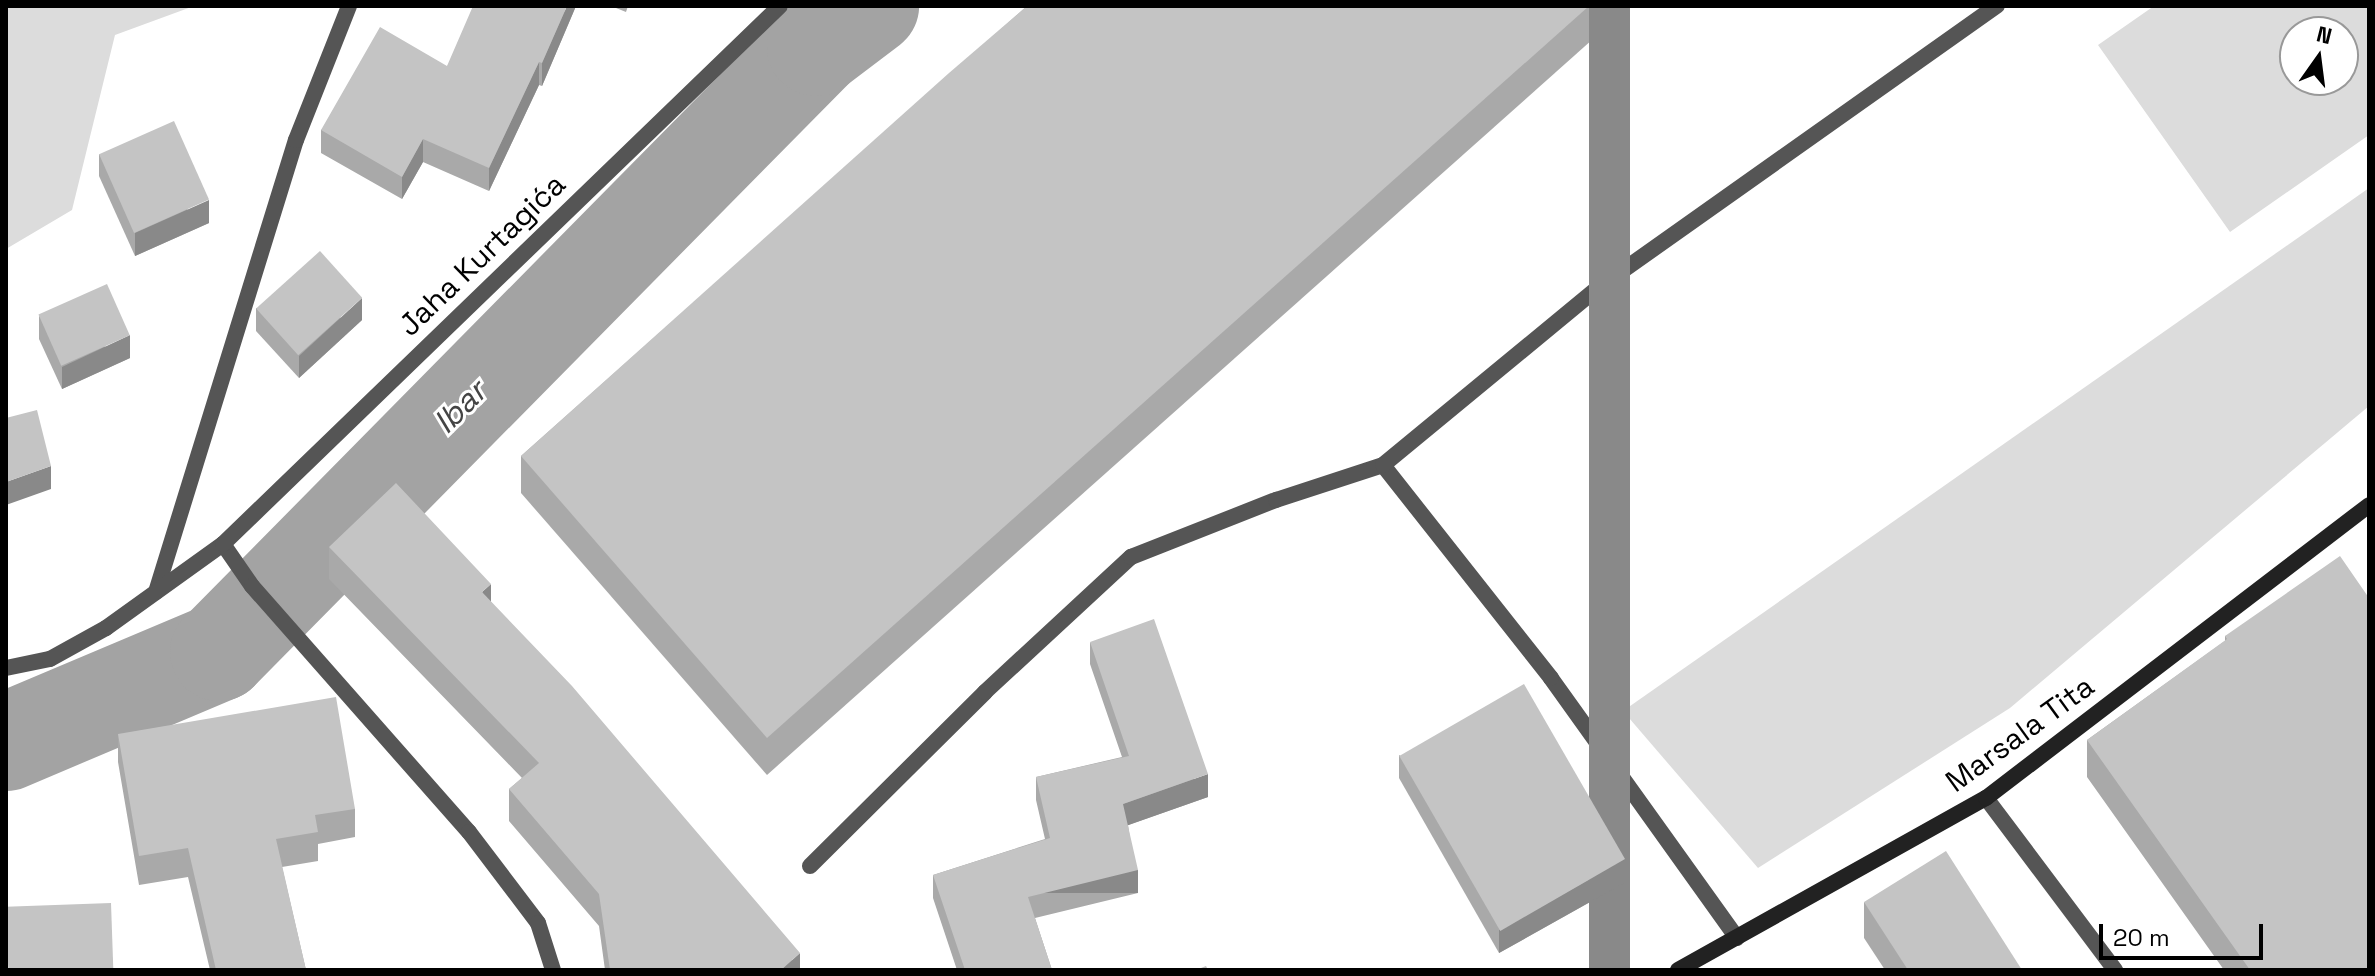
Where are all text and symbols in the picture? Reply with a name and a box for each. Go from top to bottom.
north arrow [2279,16,2359,96]
text: N [2314,19,2335,50]
street label: Jaha Kurtagića [391,166,573,344]
water label: Ibar [426,373,494,441]
street label: Marsala Tita [1939,668,2101,800]
scale bar [2103,908,2267,958]
text: 20 m [2113,922,2170,953]

